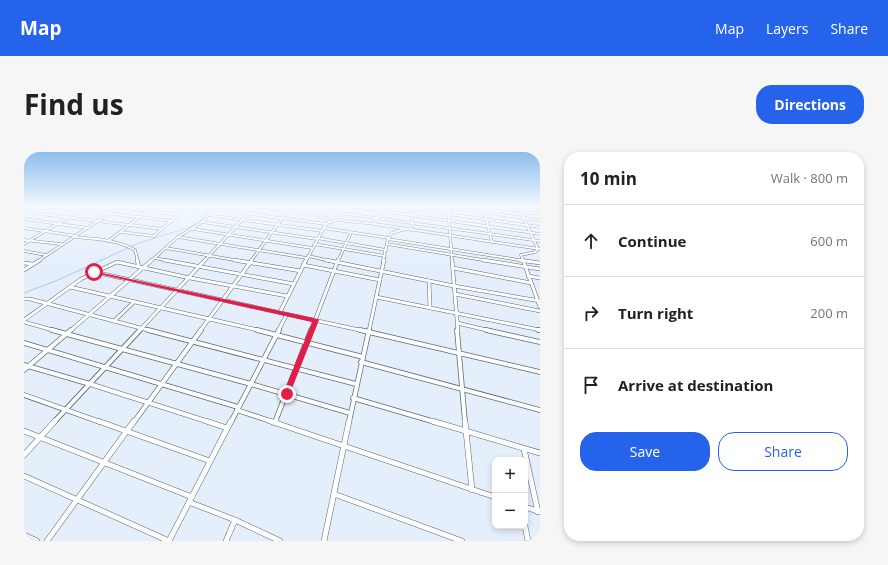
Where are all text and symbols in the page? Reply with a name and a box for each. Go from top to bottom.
text: Map [20,15,61,41]
text: Map [715,19,744,38]
text: Layers [766,19,808,38]
text: Share [830,19,868,38]
text: Find us [24,85,124,123]
button: Directions [756,85,864,124]
text: 10 min [580,167,637,190]
text: Walk · 800 m [771,169,848,187]
icon: ahead [580,230,602,252]
text: Continue [618,231,686,251]
text: 600 m [810,232,848,250]
route start [85,263,103,281]
icon: right [580,302,602,324]
text: Turn right [618,303,693,323]
text: 200 m [810,304,848,322]
icon: arrive [580,374,602,396]
text: Arrive at destination [618,375,773,395]
route end [278,385,296,403]
button: Save [580,432,710,471]
button: Share [718,432,848,471]
map controls [492,457,528,529]
button: + [492,457,528,493]
button: − [492,493,528,529]

